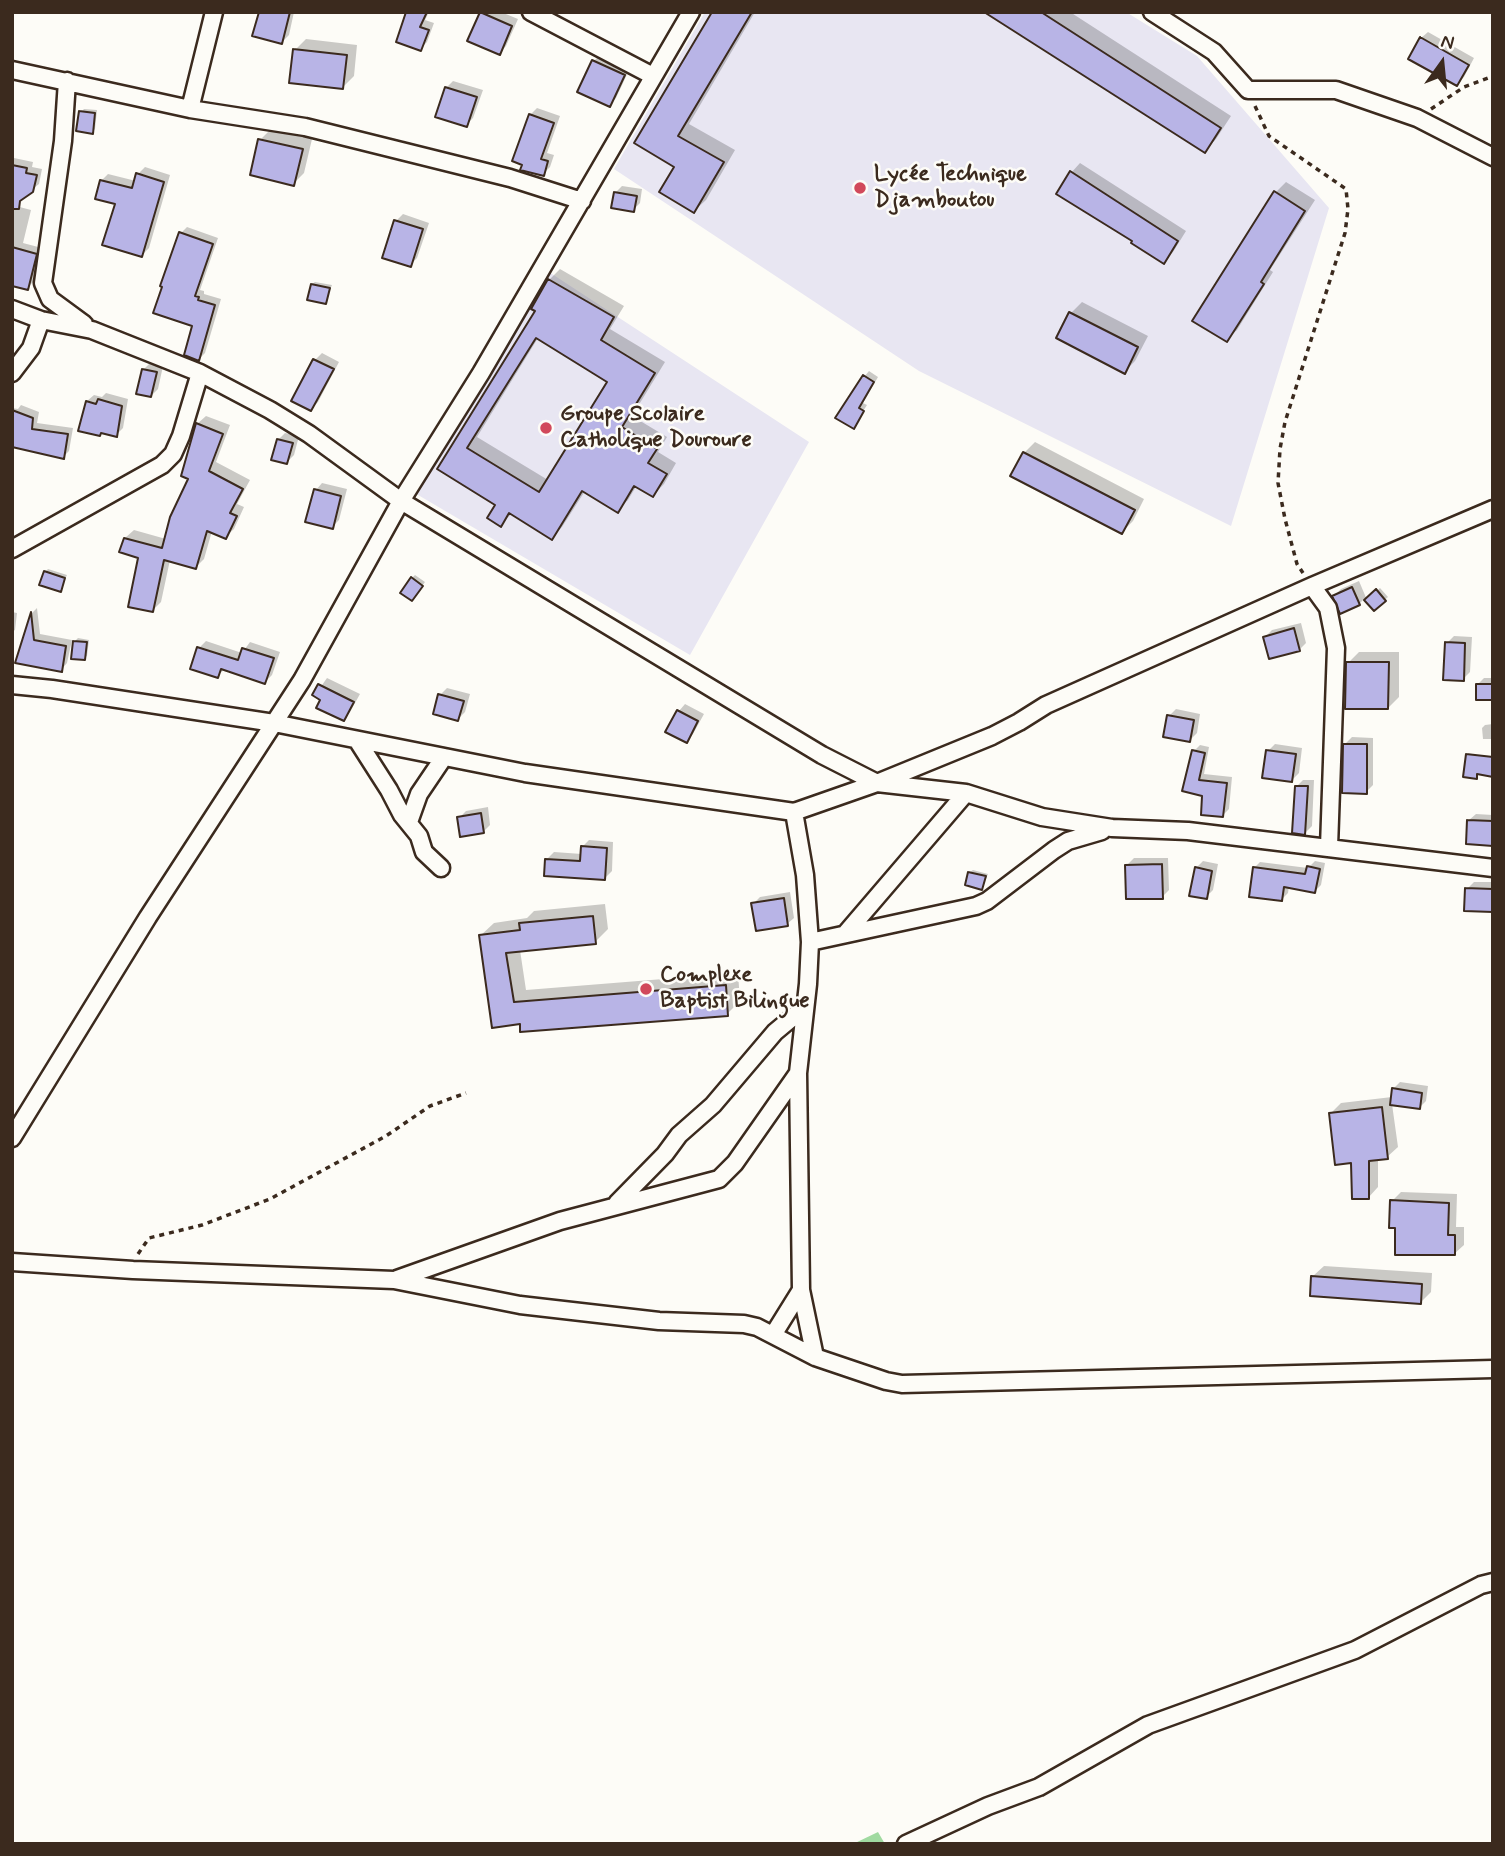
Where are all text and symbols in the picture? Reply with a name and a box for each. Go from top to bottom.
north arrow [1407,28,1477,98]
text: N [1438,29,1457,56]
place label: Lycée Technique Djamboutou [874,161,1027,215]
marker: Lycée Technique Djamboutou [852,180,868,196]
place label: Groupe Scolaire Catholique Douroure [560,401,752,455]
marker: Groupe Scolaire Catholique Douroure [538,420,554,436]
place label: Complexe Baptist Bilingue [660,962,810,1016]
marker: Complexe Baptist Bilingue [638,981,654,997]

